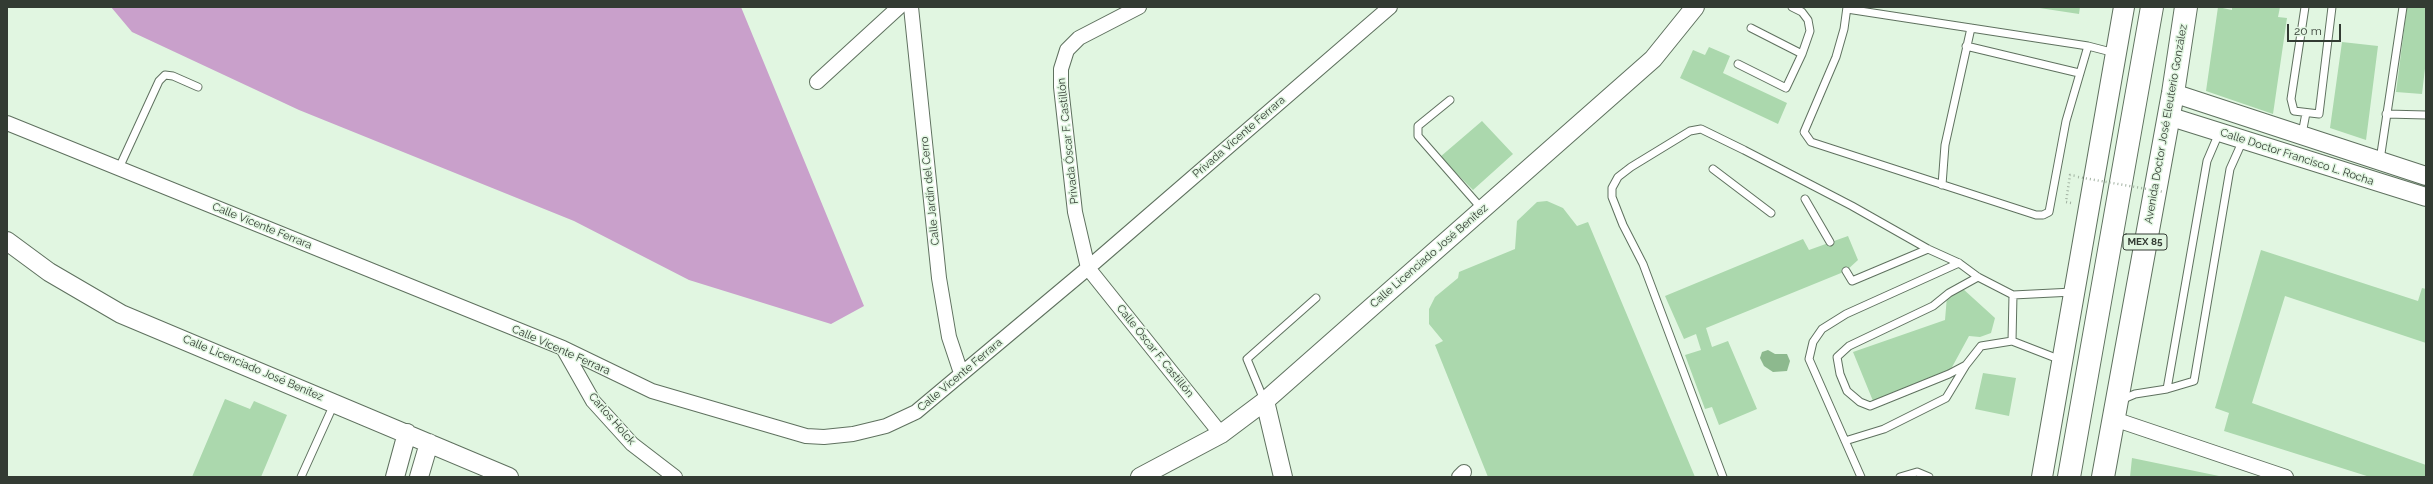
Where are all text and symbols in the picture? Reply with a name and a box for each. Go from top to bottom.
scale bar [2289,16,2343,42]
street label: Avenida Doctor José Eleuterio González [2142,23,2190,225]
text: 20 m [2294,24,2322,38]
street label: Privada Óscar F. Castillón [1055,77,1081,205]
street label: Privada Vicente Ferrara [1190,93,1288,181]
street label: Calle Doctor Francisco L. Rocha [2219,126,2375,188]
street label: Calle Jardín del Cerro [918,136,942,246]
street label: Calle Vicente Ferrara [210,200,314,252]
street label: Calle Licenciado José Benítez [1368,201,1490,311]
road number: MEX 85 [2123,234,2167,250]
street label: Calle Óscar F. Castillón [1114,302,1196,400]
street label: Calle Vicente Ferrara [510,322,612,378]
street label: Calle Licenciado José Benítez [181,332,325,404]
street label: Calle Vicente Ferrara [915,336,1005,414]
street label: Carlos Holck [586,390,638,448]

